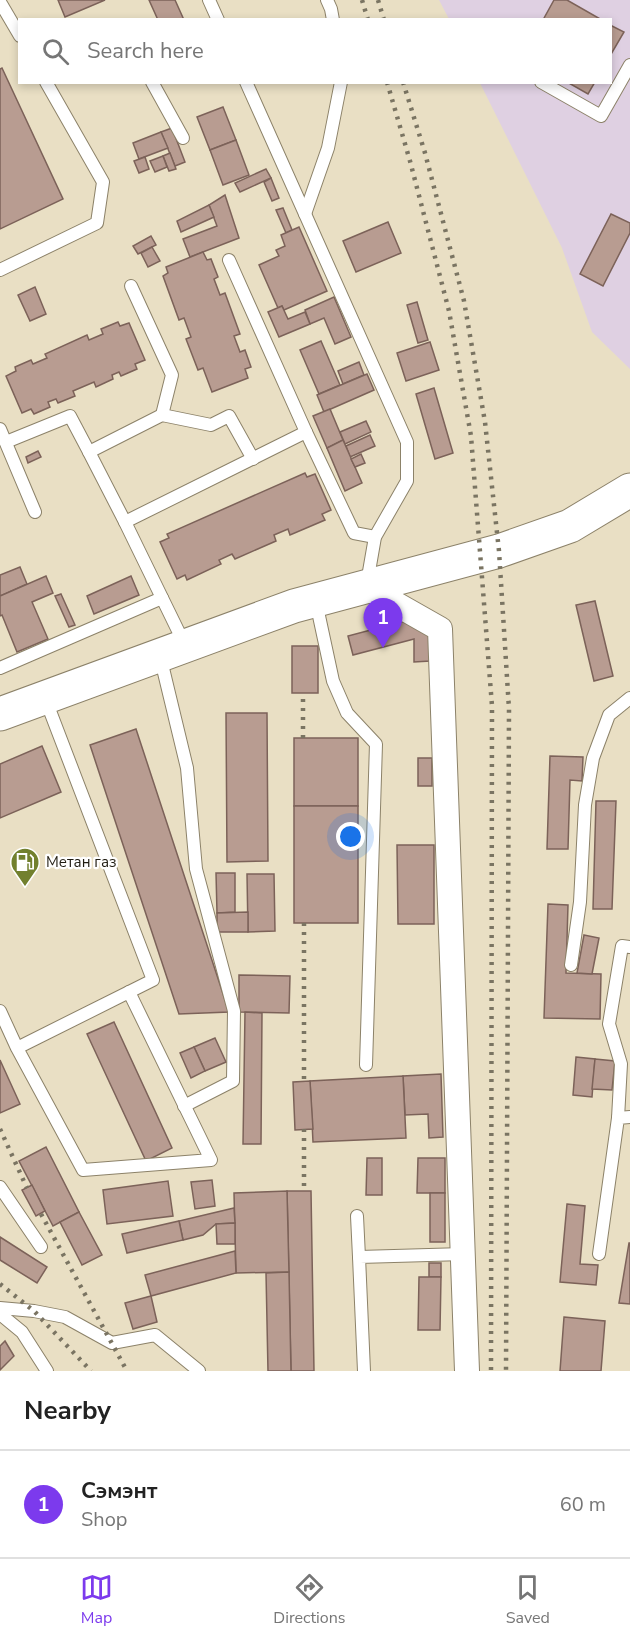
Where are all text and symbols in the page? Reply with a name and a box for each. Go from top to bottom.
search box [18,18,612,84]
icon: search [39,35,72,68]
text: Search here [87,36,204,66]
pin: 1 [364,598,403,648]
your location [336,822,365,851]
fuel station icon: Метан газ [9,846,41,888]
place label: Метан газ [46,852,116,872]
text: Nearby [24,1393,111,1428]
text: Сэмэнт [81,1476,157,1506]
text: 1 [38,1491,50,1518]
text: 60 m [560,1491,606,1518]
text: Shop [81,1506,127,1533]
tab: Map [80,1571,113,1629]
tab: Directions [273,1571,345,1629]
tab: Saved [506,1571,550,1629]

